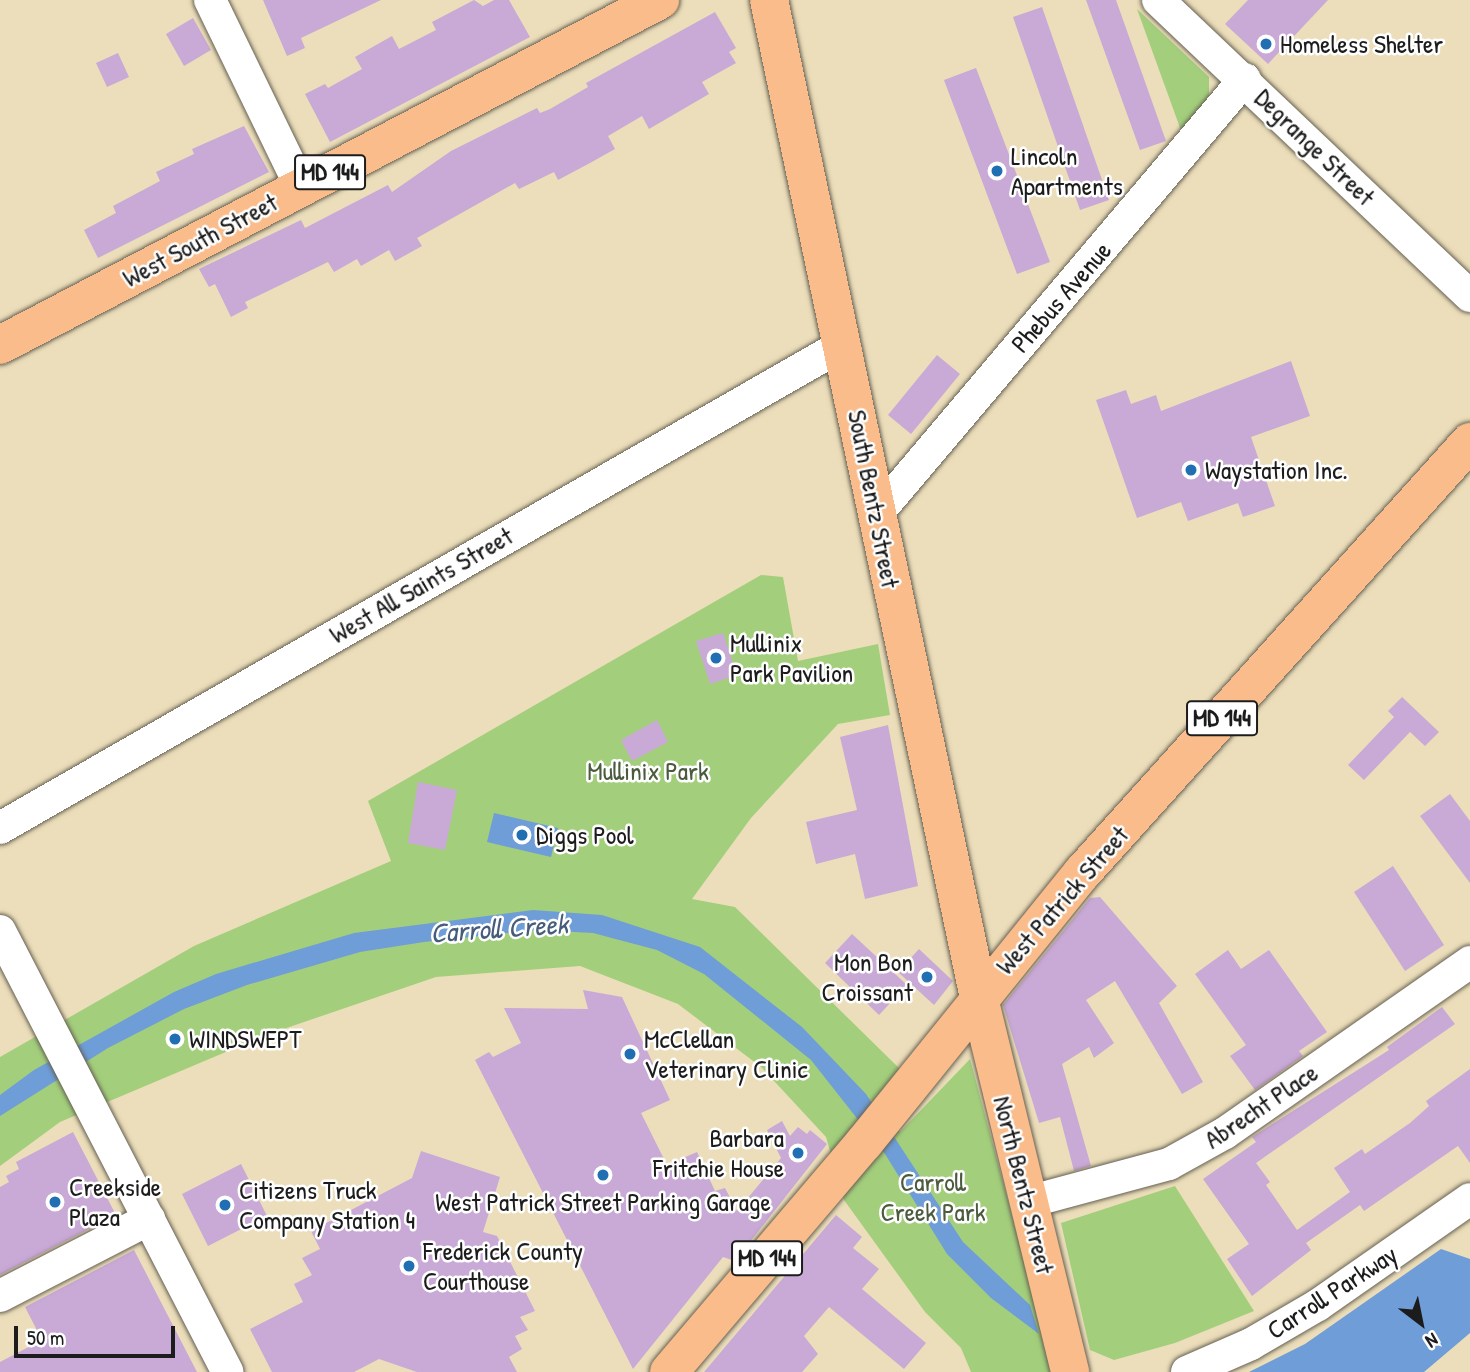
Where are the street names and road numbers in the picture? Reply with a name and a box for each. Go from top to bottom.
street label: Degrange Street [1249,82,1381,212]
road number: MD 144 [293,152,367,192]
street label: West South Street [117,186,283,294]
street label: Phebus Avenue [1004,235,1118,359]
street label: South Bentz Street [841,407,907,591]
street label: West All Saints Street [324,520,518,650]
road number: MD 144 [1185,698,1259,738]
street label: West Patrick Street [989,820,1135,980]
street label: Abrecht Place [1198,1057,1324,1155]
street label: North Bentz Street [987,1093,1061,1277]
road number: MD 144 [730,1238,804,1278]
street label: Carroll Parkway [1261,1238,1403,1346]

